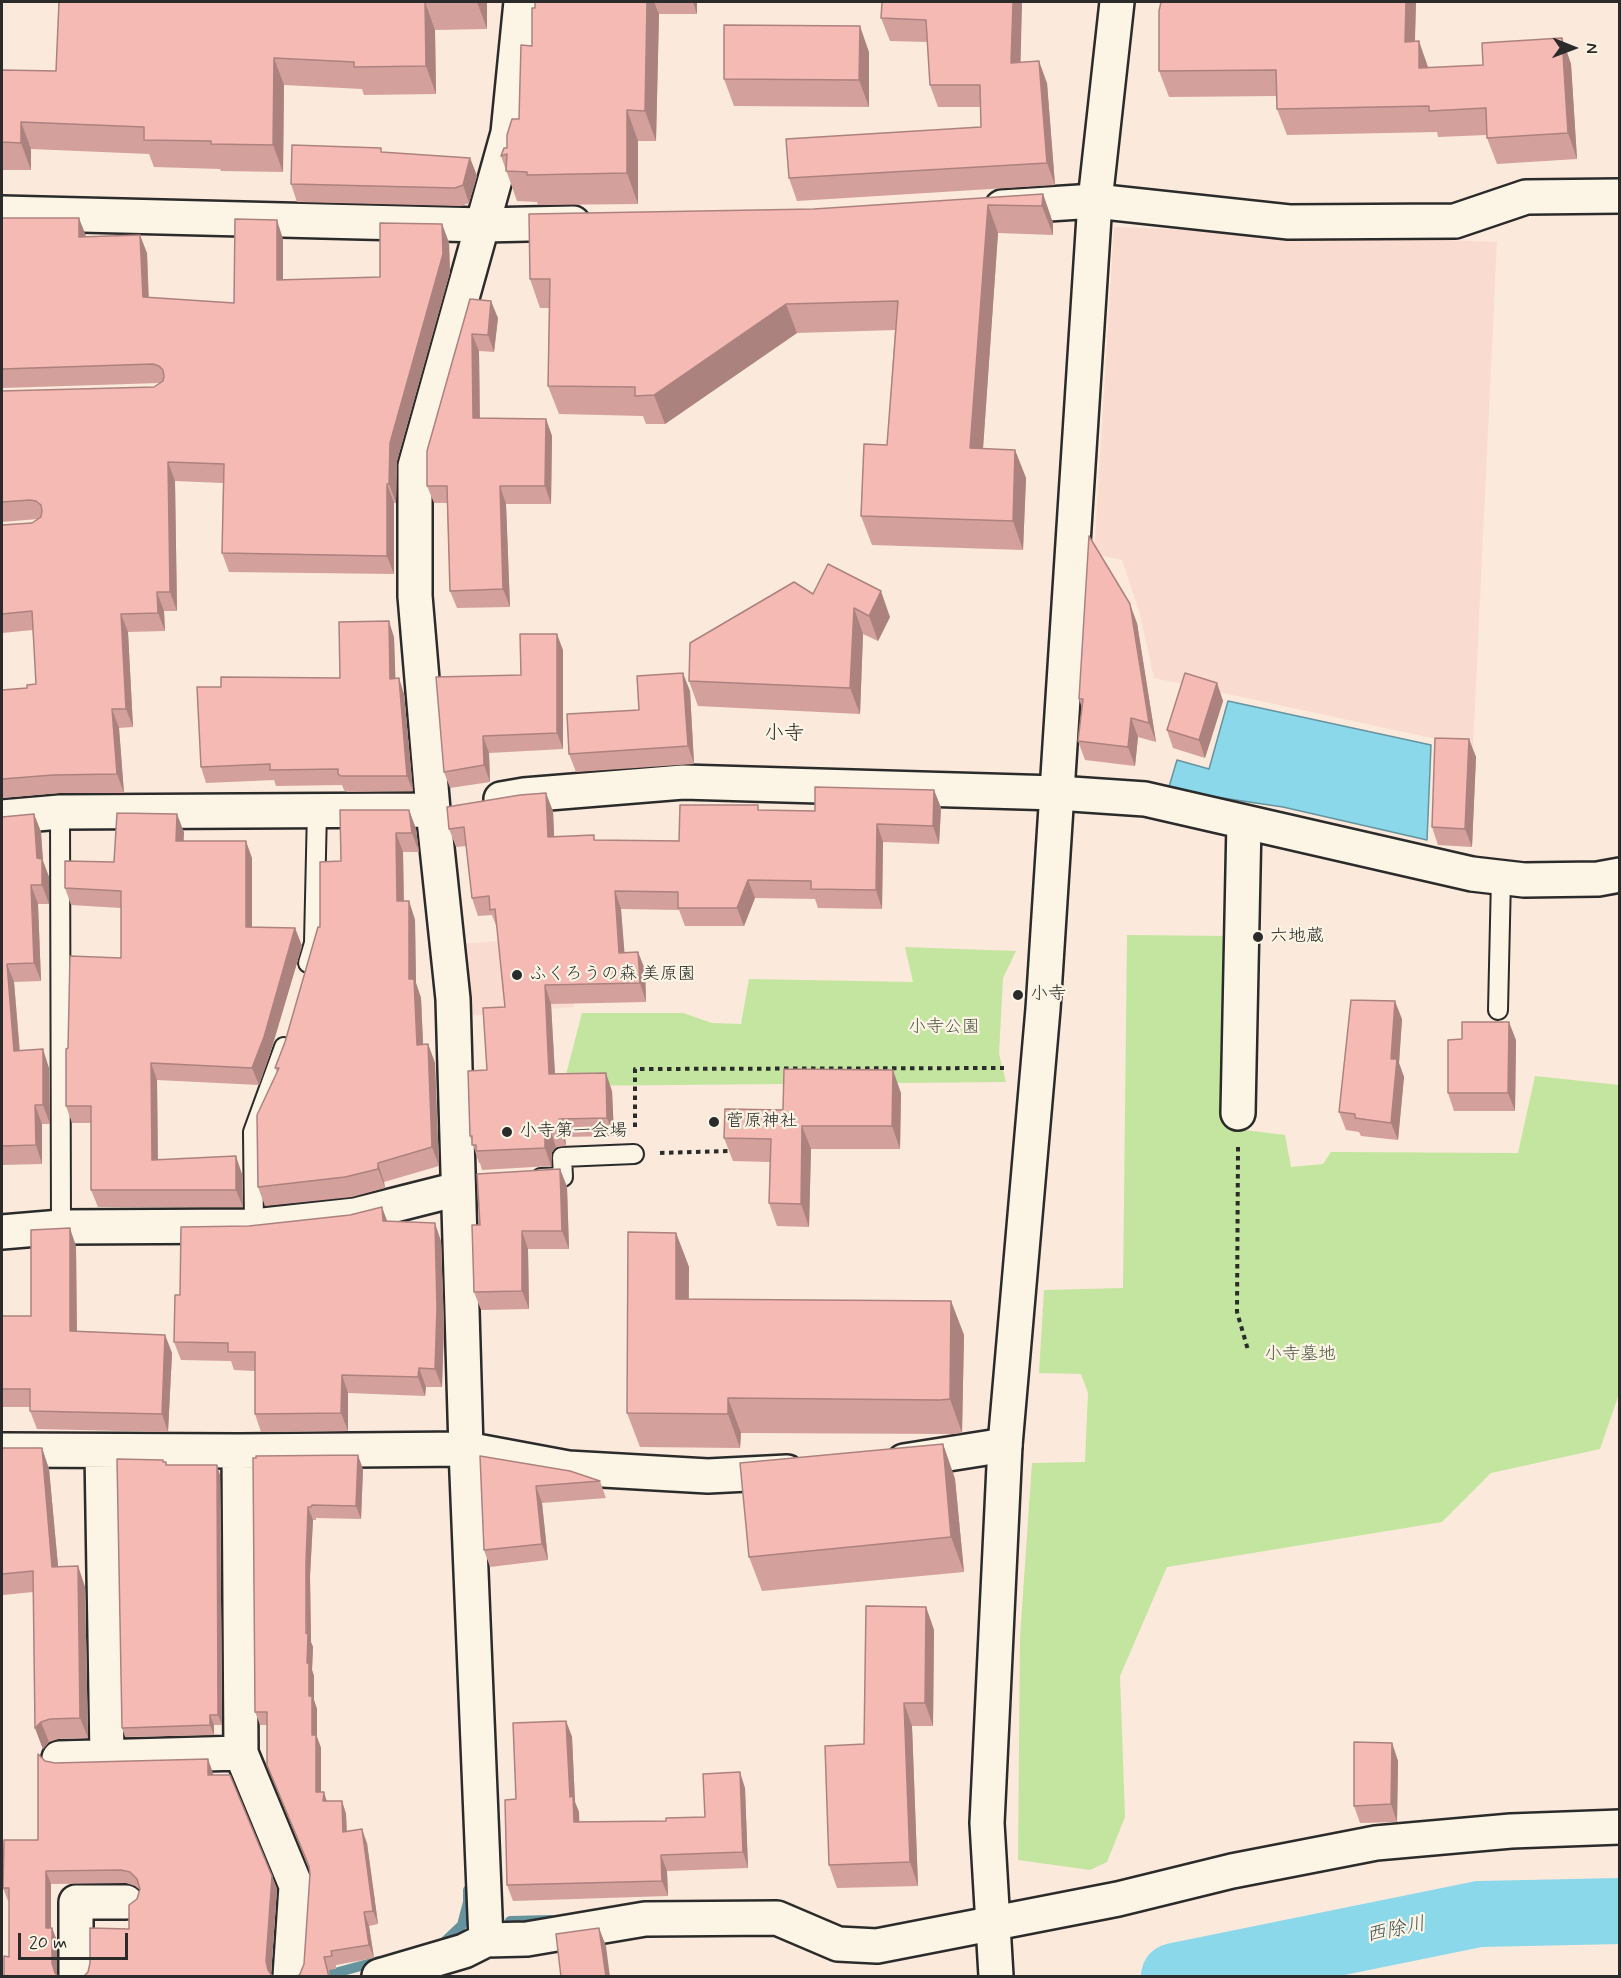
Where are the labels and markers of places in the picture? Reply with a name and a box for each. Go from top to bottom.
place label: 六地蔵 [1270,926,1324,948]
marker: 六地蔵 [1251,930,1265,944]
place label: ふくろうの森 美原園 [529,964,696,986]
marker: ふくろうの森 美原園 [510,968,524,982]
place label: 小寺 [1030,984,1066,1006]
marker: 小寺 [1011,988,1025,1002]
place label: 菅原神社 [726,1111,798,1133]
marker: 菅原神社 [707,1115,721,1129]
place label: 小寺第一会場 [519,1121,627,1143]
marker: 小寺第一会場 [500,1125,514,1139]

